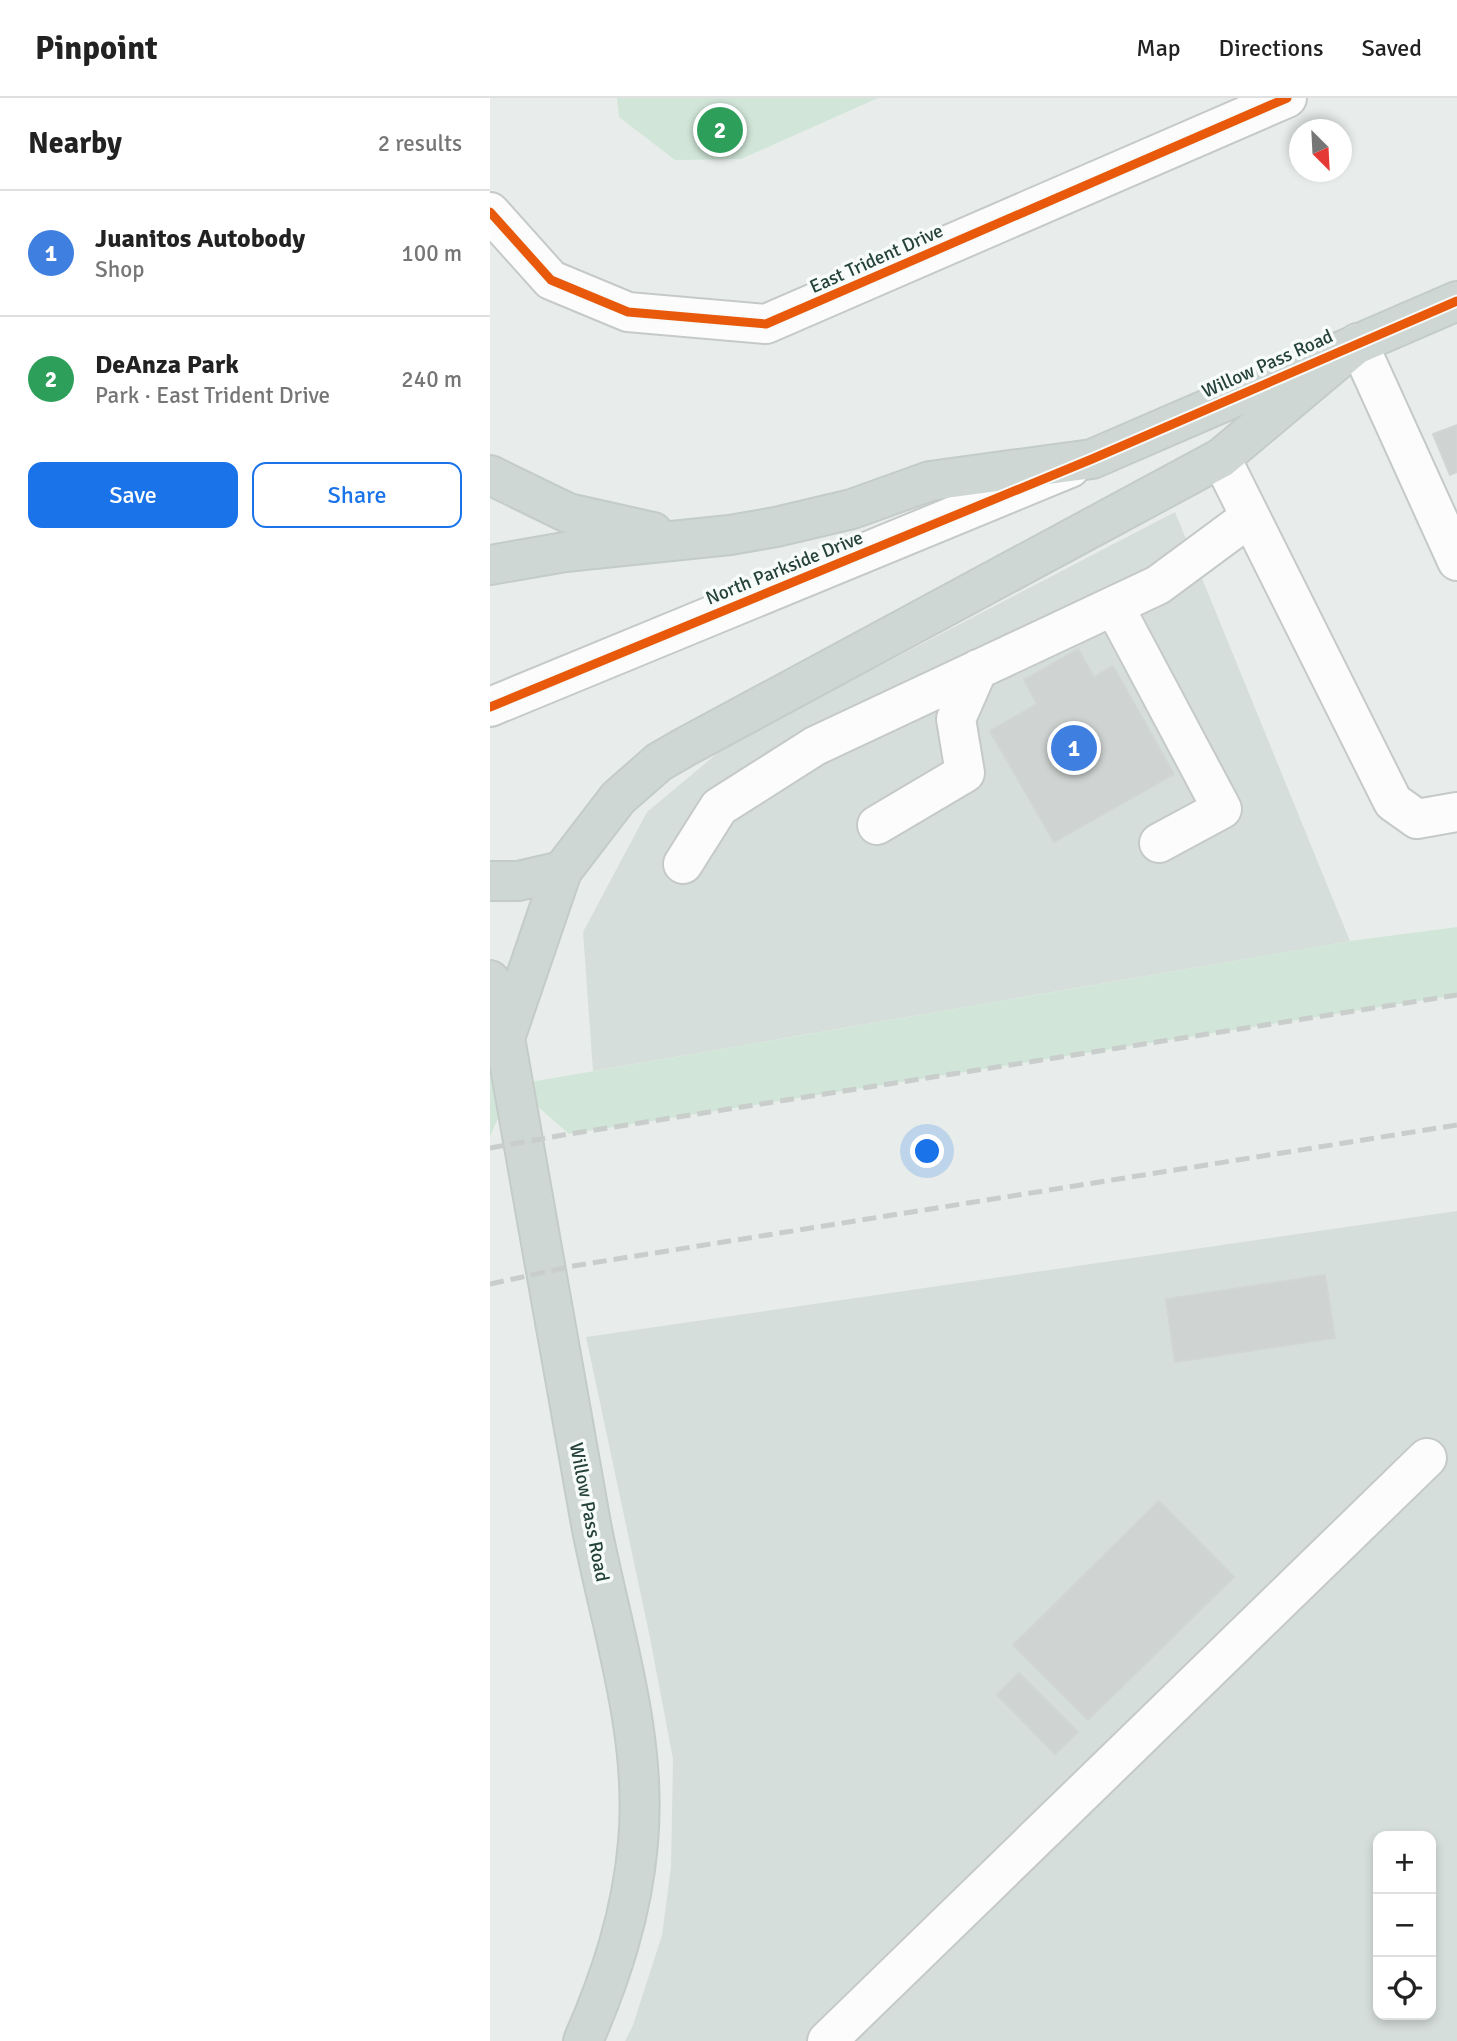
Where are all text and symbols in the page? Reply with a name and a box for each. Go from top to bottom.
text: Pinpoint [35,28,158,69]
text: Map [1136,33,1181,63]
text: Directions [1219,33,1324,63]
text: Saved [1362,33,1422,63]
pin: 2 [697,104,743,156]
north arrow [1289,119,1352,182]
text: Nearby [28,125,122,162]
text: 2 results [378,129,462,158]
street label: East Trident Drive [806,219,947,299]
text: Juanitos Autobody [95,223,305,255]
text: 1 [45,239,57,268]
text: 100 m [401,239,462,268]
text: Shop [95,255,144,284]
street label: Willow Pass Road [1198,324,1337,404]
text: DeAnza Park [95,349,239,381]
text: 2 [45,365,57,394]
text: 240 m [401,365,462,394]
text: Park · East Trident Drive [95,381,330,410]
button: Save [28,462,238,528]
button: Share [252,462,462,528]
street label: North Parkside Drive [702,525,867,610]
pin: 1 [1051,722,1097,774]
your location [910,1134,944,1168]
street label: Willow Pass Road [564,1441,614,1584]
map controls [1373,1831,1436,2020]
button: + [1373,1831,1436,1894]
button: − [1373,1894,1436,1957]
button: locate [1373,1957,1436,2020]

